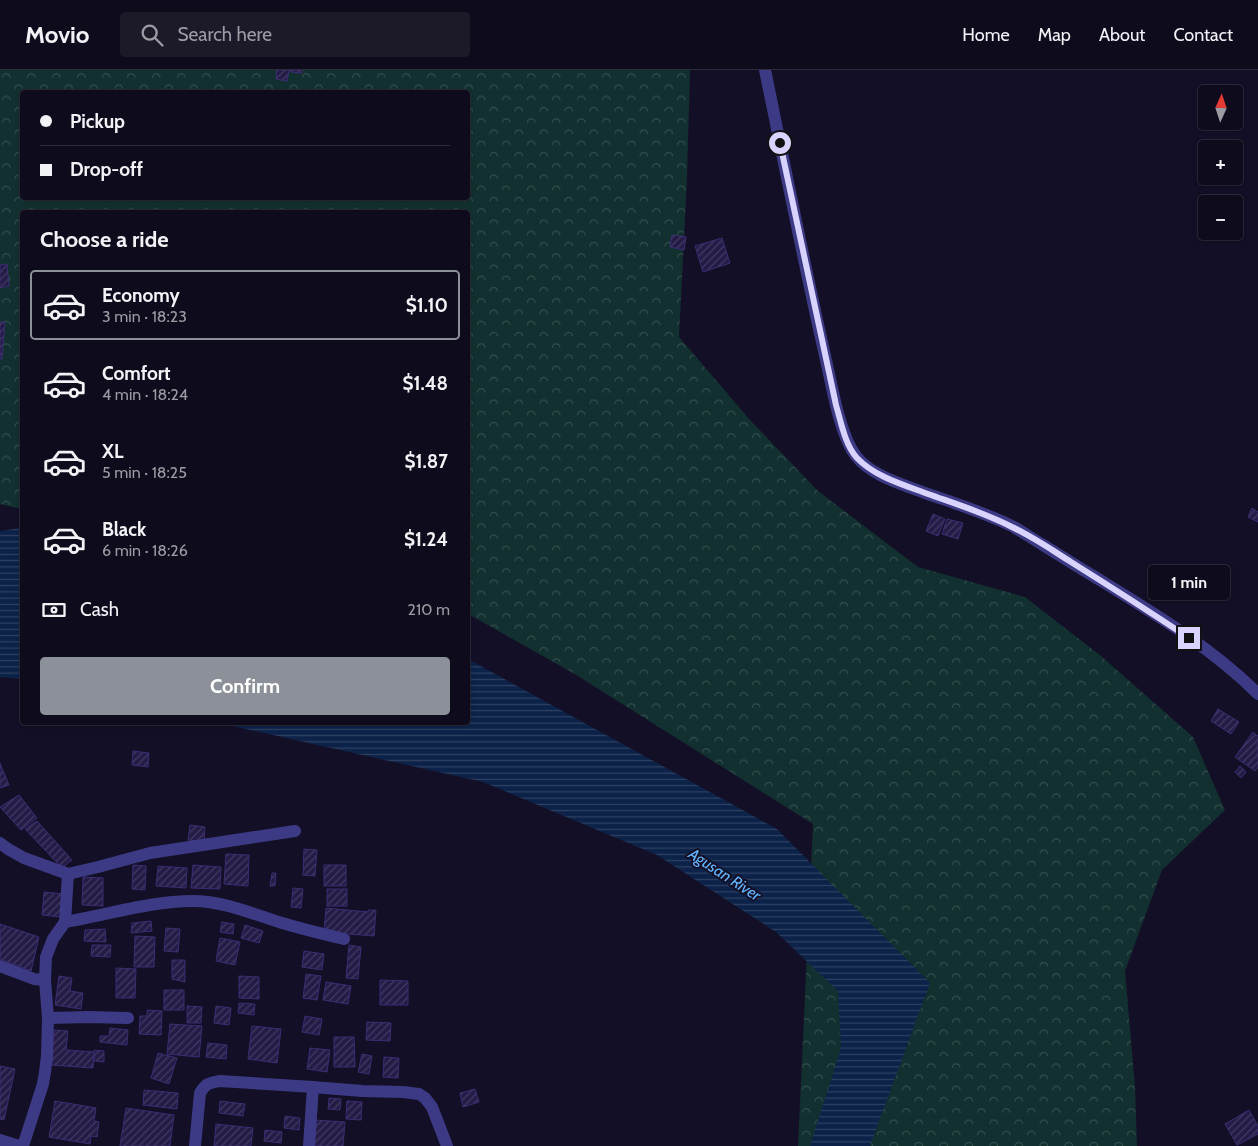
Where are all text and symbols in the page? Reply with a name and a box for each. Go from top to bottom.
search box [120,12,470,57]
text: Movio [25,20,90,49]
icon: search [138,21,166,49]
text: Search here [178,23,272,46]
text: Home [962,24,1010,46]
text: Map [1038,24,1071,46]
text: About [1099,24,1145,46]
text: Contact [1173,24,1233,46]
north arrow [1198,85,1242,130]
map controls [1198,85,1243,240]
text: Pickup [70,110,125,133]
route start [769,132,791,154]
button: + [1198,140,1243,185]
text: Drop-off [70,158,143,181]
button: − [1198,195,1243,240]
text: Choose a ride [40,226,169,253]
icon: car [42,283,87,328]
text: Economy [102,284,180,307]
text: $1.10 [406,294,448,317]
text: 3 min · 18:23 [102,307,187,326]
icon: car [42,361,87,406]
text: Comfort [102,362,171,385]
text: $1.48 [402,372,448,395]
text: 4 min · 18:24 [102,385,188,404]
icon: car [42,439,87,484]
text: XL [102,440,123,463]
text: $1.87 [405,450,448,473]
text: 5 min · 18:25 [102,463,187,482]
icon: car [42,517,87,562]
text: Black [102,518,146,541]
text: $1.24 [404,528,448,551]
text: 6 min · 18:26 [102,541,188,560]
callout: 1 min [1148,566,1230,600]
text: 1 min [1171,573,1207,592]
icon: cash [40,596,68,624]
text: Cash [80,598,119,621]
text: 210 m [408,600,450,619]
route end [1178,627,1200,649]
button: Confirm [40,657,450,715]
water label: Agusan River [684,844,765,905]

